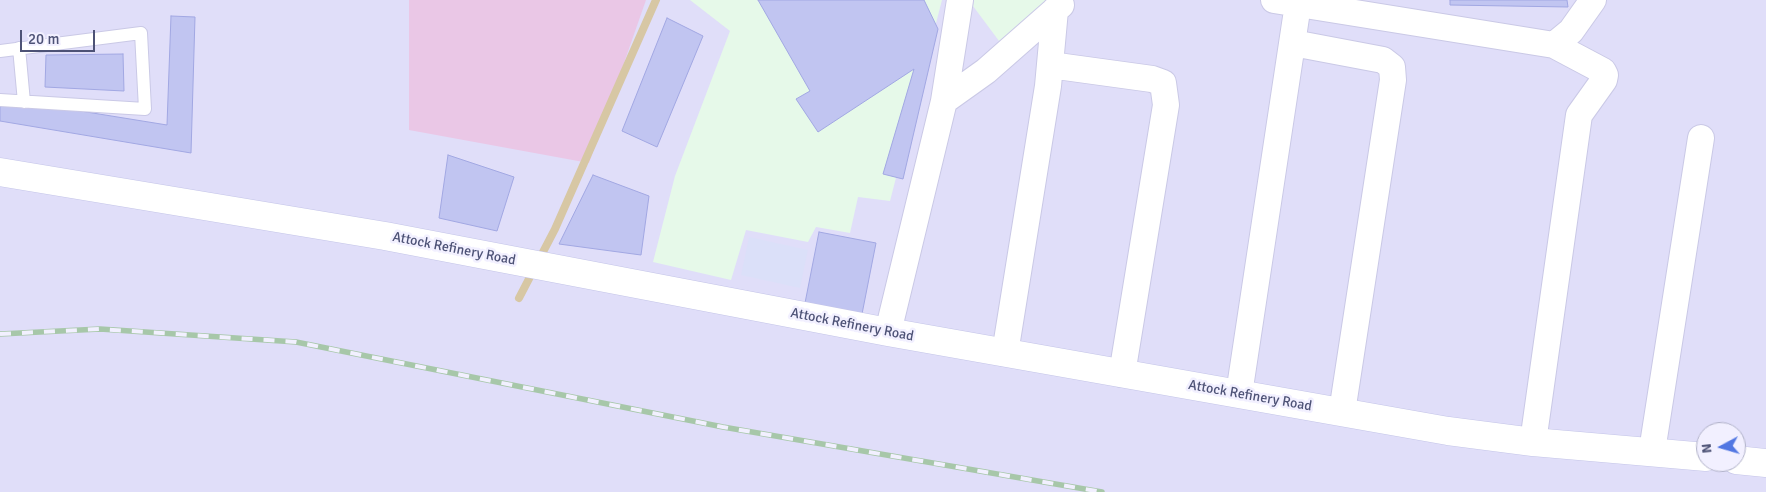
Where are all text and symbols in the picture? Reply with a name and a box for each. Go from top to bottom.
scale bar [22,20,98,52]
text: 20 m [28,30,59,48]
street label: Attock Refinery Road [391,229,517,269]
street label: Attock Refinery Road [789,305,915,345]
street label: Attock Refinery Road [1187,377,1313,415]
north arrow [1696,422,1746,472]
text: N [1698,443,1716,454]

